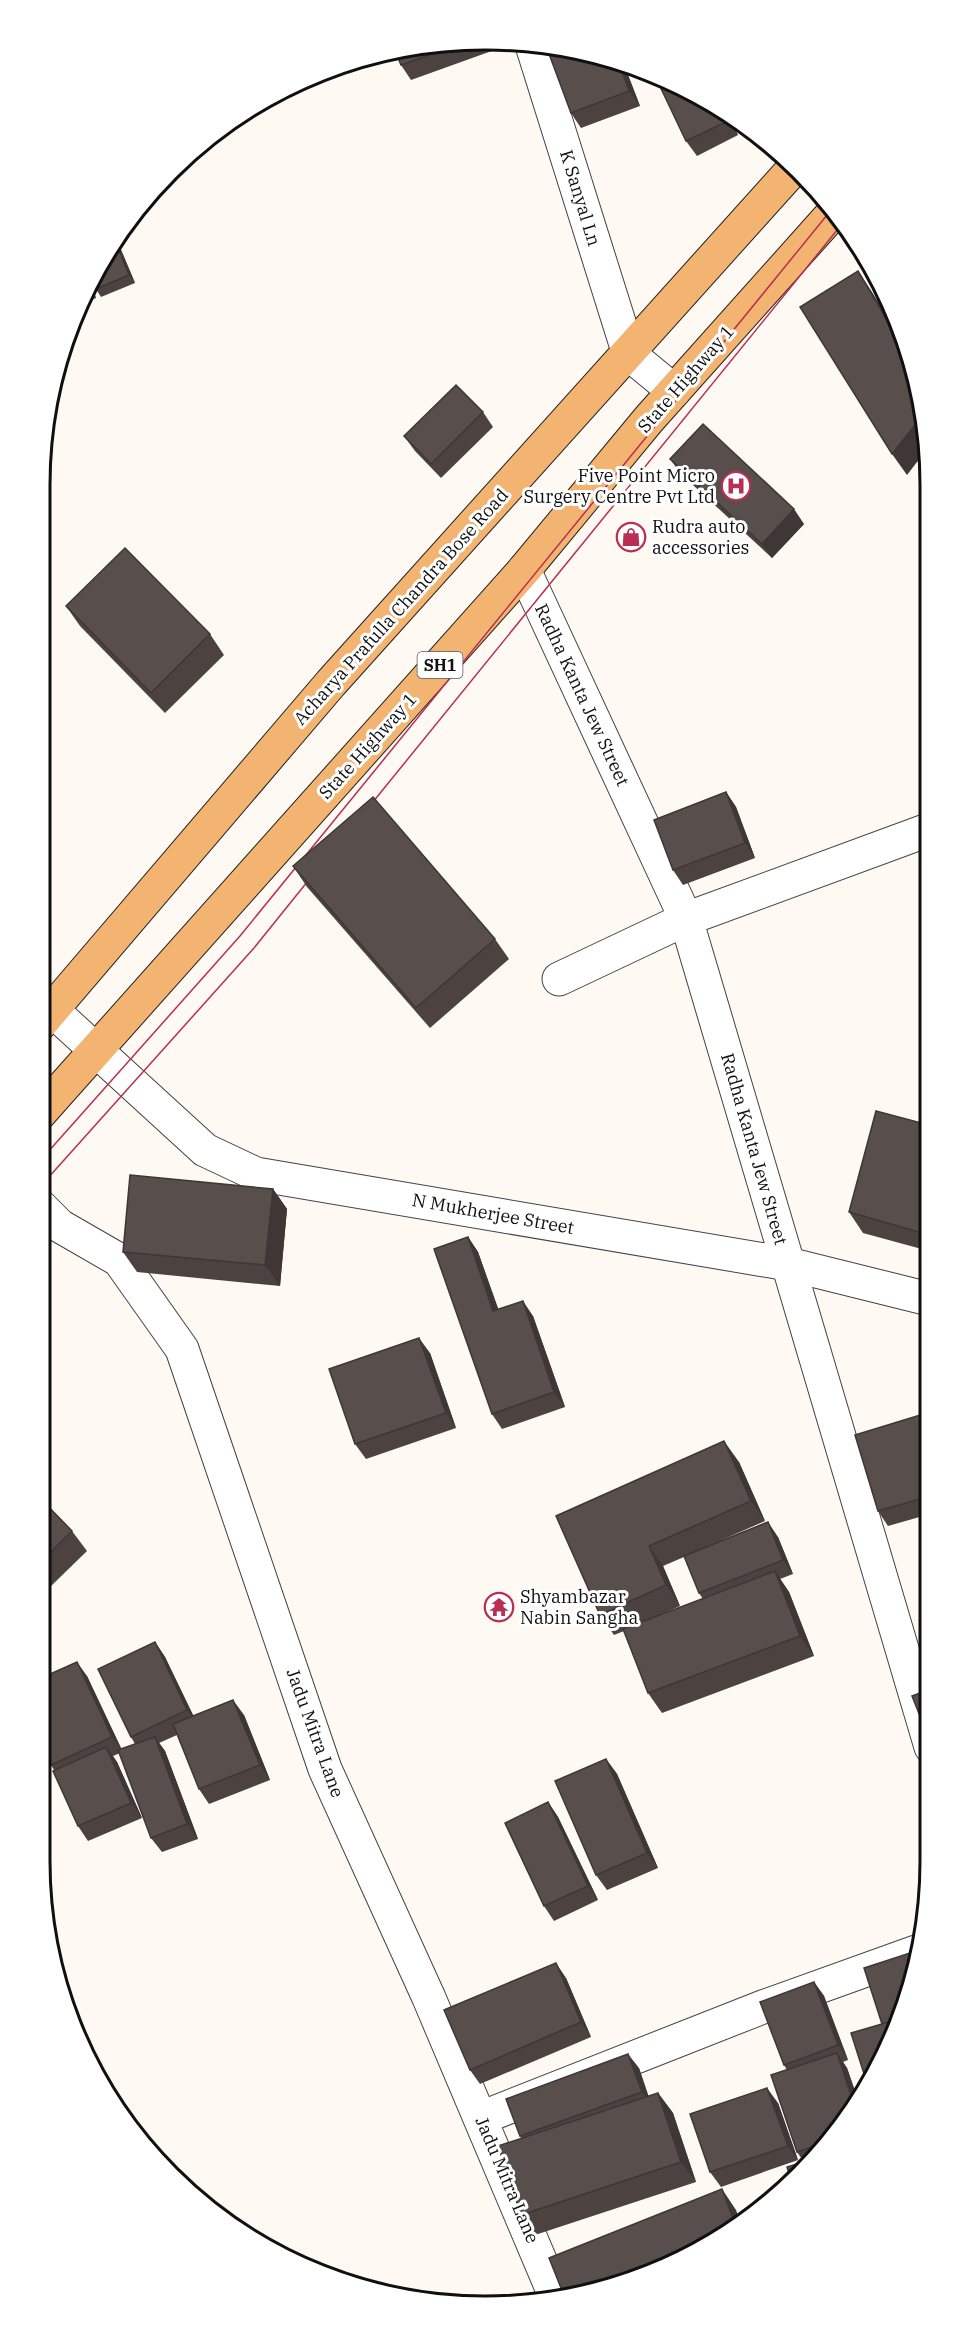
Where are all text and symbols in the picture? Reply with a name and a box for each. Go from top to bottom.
street label: K Sanyal Ln [555,147,606,249]
street label: State Highway 1 [632,320,739,437]
place label: Five Point Micro Surgery Centre Pvt Ltd [523,464,715,508]
hospital icon: Five Point Micro Surgery Centre Pvt Ltd [720,470,752,502]
street label: Acharya Prafulla Chandra Bose Road [288,484,513,730]
place label: Rudra auto accessories [652,515,749,559]
shop icon: Rudra auto accessories [615,521,647,553]
street label: Radha Kanta Jew Street [530,600,635,790]
road number: SH1 [418,652,462,678]
street label: State Highway 1 [314,688,422,804]
street label: Radha Kanta Jew Street [716,1050,793,1248]
street label: N Mukherjee Street [410,1188,576,1239]
place label: Shyambazar Nabin Sangha [520,1585,639,1629]
temple icon: Shyambazar Nabin Sangha [483,1591,515,1623]
street label: Jadu Mitra Lane [281,1665,349,1800]
street label: Jadu Mitra Lane [470,2113,545,2247]

